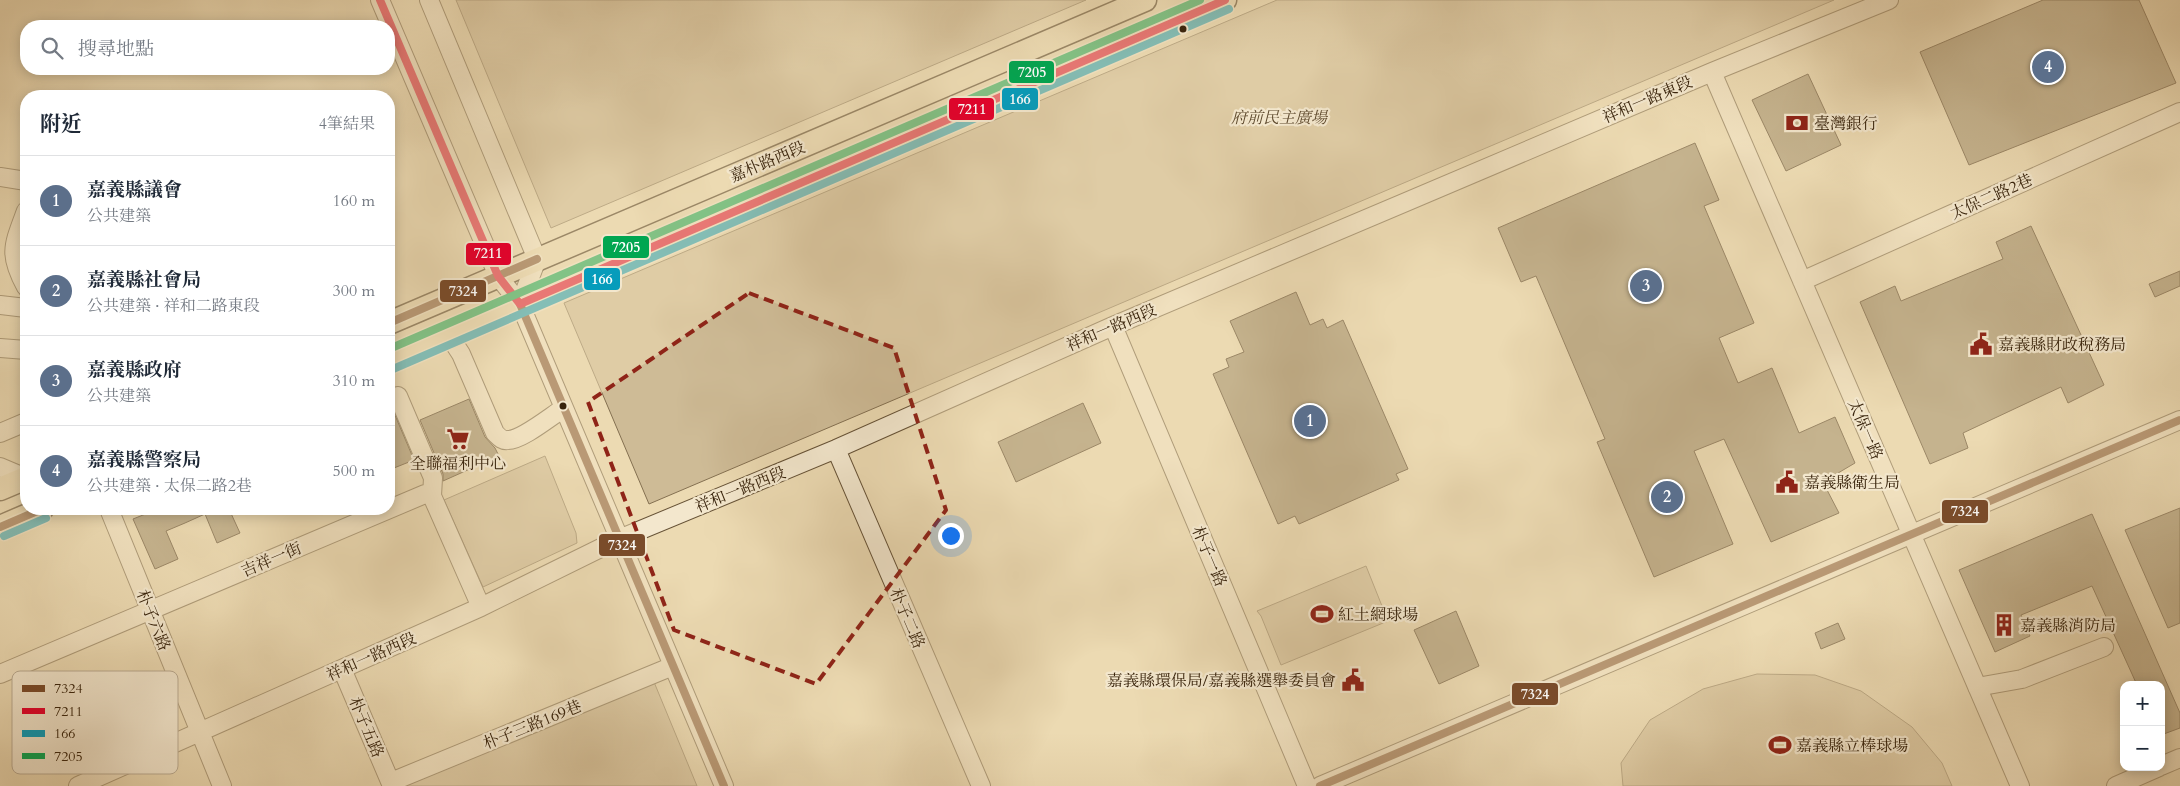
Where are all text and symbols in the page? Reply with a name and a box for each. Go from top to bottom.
search box [20,20,395,75]
unlabelled marker [1178,24,1188,34]
icon: search [38,34,66,62]
text: 搜尋地點 [78,36,154,62]
pin: 4 [2032,48,2064,86]
line badge: 7205 [1008,60,1055,84]
text: 7205 [1018,63,1046,82]
street label: 祥和一路東段 [1599,71,1696,129]
line badge: 166 [1001,87,1039,111]
text: 166 [1009,90,1031,109]
line badge: 7211 [948,97,995,121]
text: 7211 [958,100,986,119]
park label: 府前民主廣場 [1231,107,1329,129]
text: 附近 [40,110,82,139]
bank icon: 臺灣銀行 [1784,110,1810,136]
text: 4筆結果 [319,113,375,135]
place label: 臺灣銀行 [1814,113,1878,135]
street label: 嘉朴路西段 [726,136,809,188]
street label: 太保二路2巷 [1947,169,2036,225]
text: 嘉義縣議會 [87,177,182,203]
text: 1 [52,190,60,212]
text: 160 m [333,190,375,212]
text: 公共建築 [87,205,151,227]
line badge: 7205 [602,235,650,259]
text: 7205 [612,238,640,257]
line badge: 7211 [465,242,512,266]
text: 7211 [474,244,502,263]
text: 嘉義縣社會局 [87,267,201,293]
line badge: 166 [583,267,621,291]
pin: 3 [1630,267,1662,305]
text: 166 [591,270,613,289]
line badge: 7324 [439,279,487,303]
text: 2 [52,280,60,302]
text: 300 m [333,280,375,302]
text: 7324 [449,282,477,301]
text: 公共建築 · 祥和二路東段 [87,295,260,317]
street label: 祥和一路西段 [1063,299,1160,357]
public building icon: 嘉義縣財政稅務局 [1968,331,1994,357]
place label: 嘉義縣財政稅務局 [1998,334,2126,356]
text: 嘉義縣政府 [87,357,182,383]
text: 3 [52,370,60,392]
text: 310 m [333,370,375,392]
text: 公共建築 [87,385,151,407]
street label: 太保一路 [1842,396,1888,463]
unlabelled marker [558,401,568,411]
pin: 1 [1294,402,1326,440]
supermarket icon: 全聯福利中心 [445,426,471,452]
text: 嘉義縣警察局 [87,447,201,473]
place label: 全聯福利中心 [410,453,506,475]
text: 4 [52,460,60,482]
text: 500 m [333,460,375,482]
street label: 祥和一路西段 [692,462,789,518]
public building icon: 嘉義縣衛生局 [1774,469,1800,495]
place label: 嘉義縣衛生局 [1804,472,1900,494]
text: 公共建築 · 太保二路2巷 [87,475,252,497]
pin: 2 [1651,478,1683,516]
line badge: 7324 [1941,499,1989,524]
text: 7324 [1951,502,1979,521]
your location [938,523,964,549]
street label: 朴子一路 [1186,523,1232,590]
line badge: 7324 [598,533,646,557]
text: 7324 [608,536,636,555]
street label: 吉祥一街 [238,537,305,583]
street label: 朴子二路 [884,585,930,652]
street label: 朴子六路 [131,587,175,654]
sports icon: 紅土網球場 [1309,601,1335,627]
place label: 紅土網球場 [1338,604,1418,626]
building icon: 嘉義縣消防局 [1991,612,2017,638]
place label: 嘉義縣消防局 [2020,615,2116,637]
street label: 祥和一路西段 [323,627,420,686]
public building icon: 嘉義縣環保局/嘉義縣選舉委員會 [1340,667,1366,693]
place label: 嘉義縣環保局/嘉義縣選舉委員會 [1107,670,1336,692]
legend [12,671,178,774]
text: 7324 [54,679,83,698]
map controls [2120,681,2165,771]
button: + [2120,681,2165,726]
line badge: 7324 [1511,682,1559,706]
text: 7324 [1521,685,1549,704]
street label: 朴子五路 [343,694,389,761]
street label: 朴子三路169巷 [480,695,585,755]
text: 7211 [54,702,83,721]
text: 166 [54,724,76,743]
button: − [2120,726,2165,771]
sports icon: 嘉義縣立棒球場 [1767,732,1793,758]
place label: 嘉義縣立棒球場 [1796,735,1908,757]
text: 7205 [54,747,83,766]

